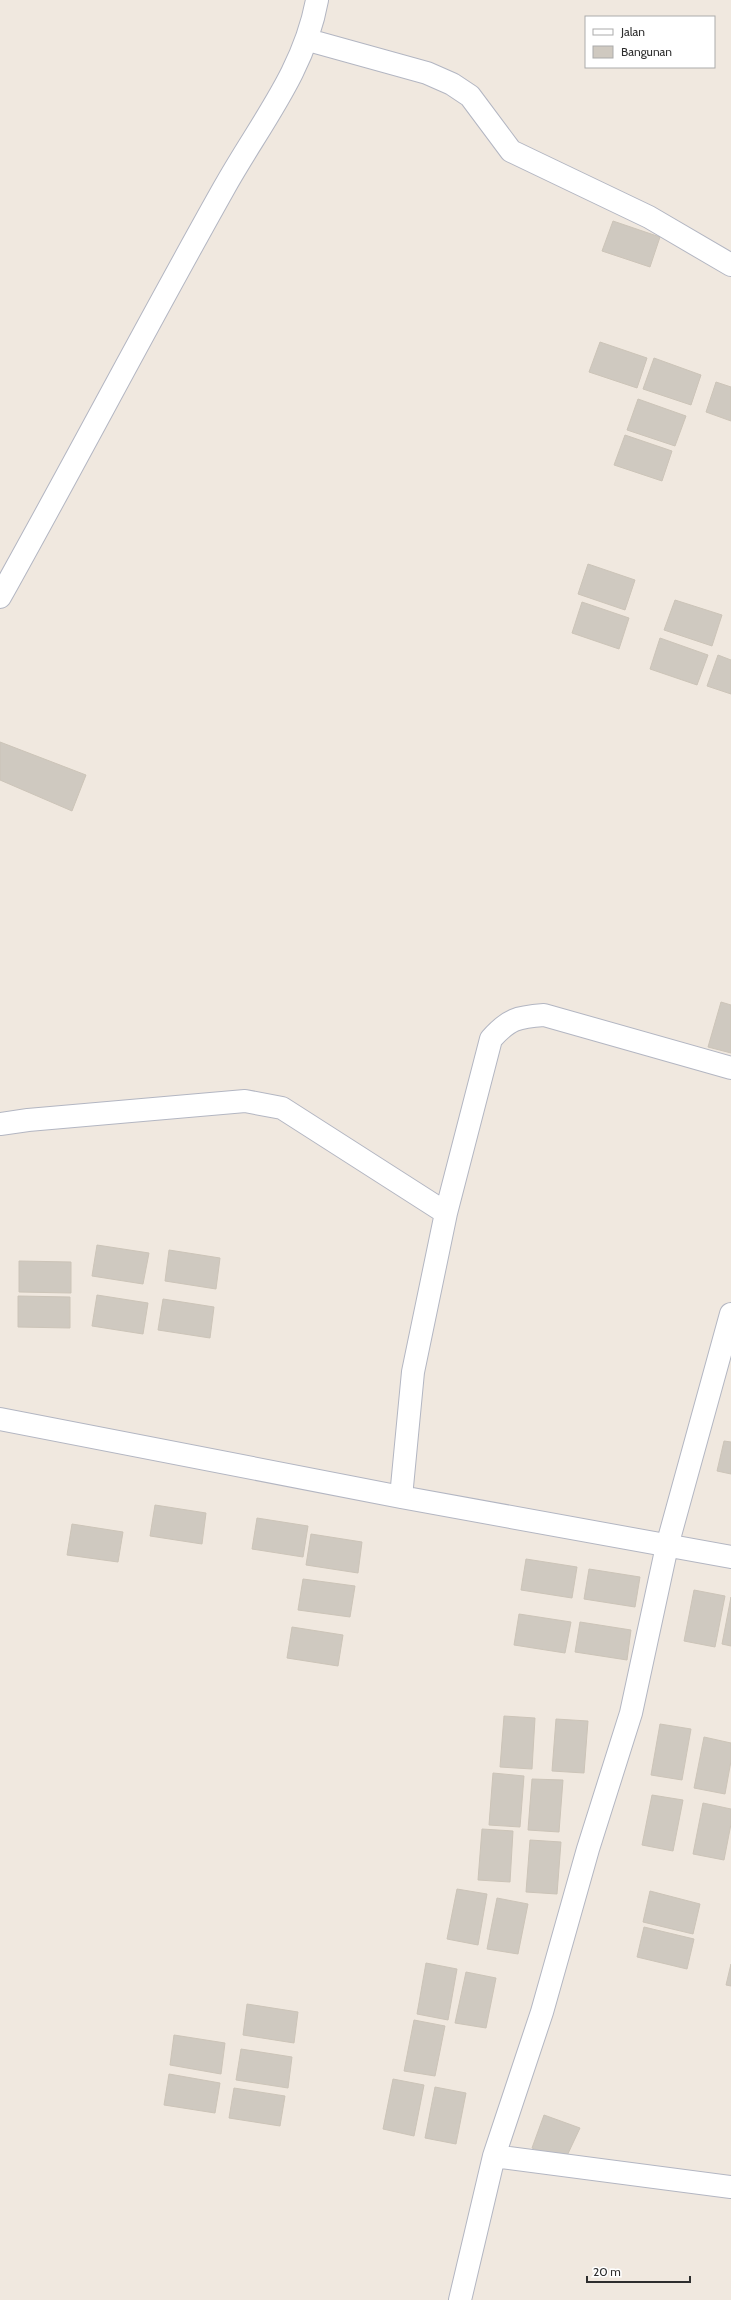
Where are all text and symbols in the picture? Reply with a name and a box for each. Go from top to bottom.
legend [585,16,715,68]
text: Jalan [620,24,645,39]
text: Bangunan [621,44,672,59]
scale bar [587,2258,690,2284]
text: 20 m [593,2264,621,2279]

